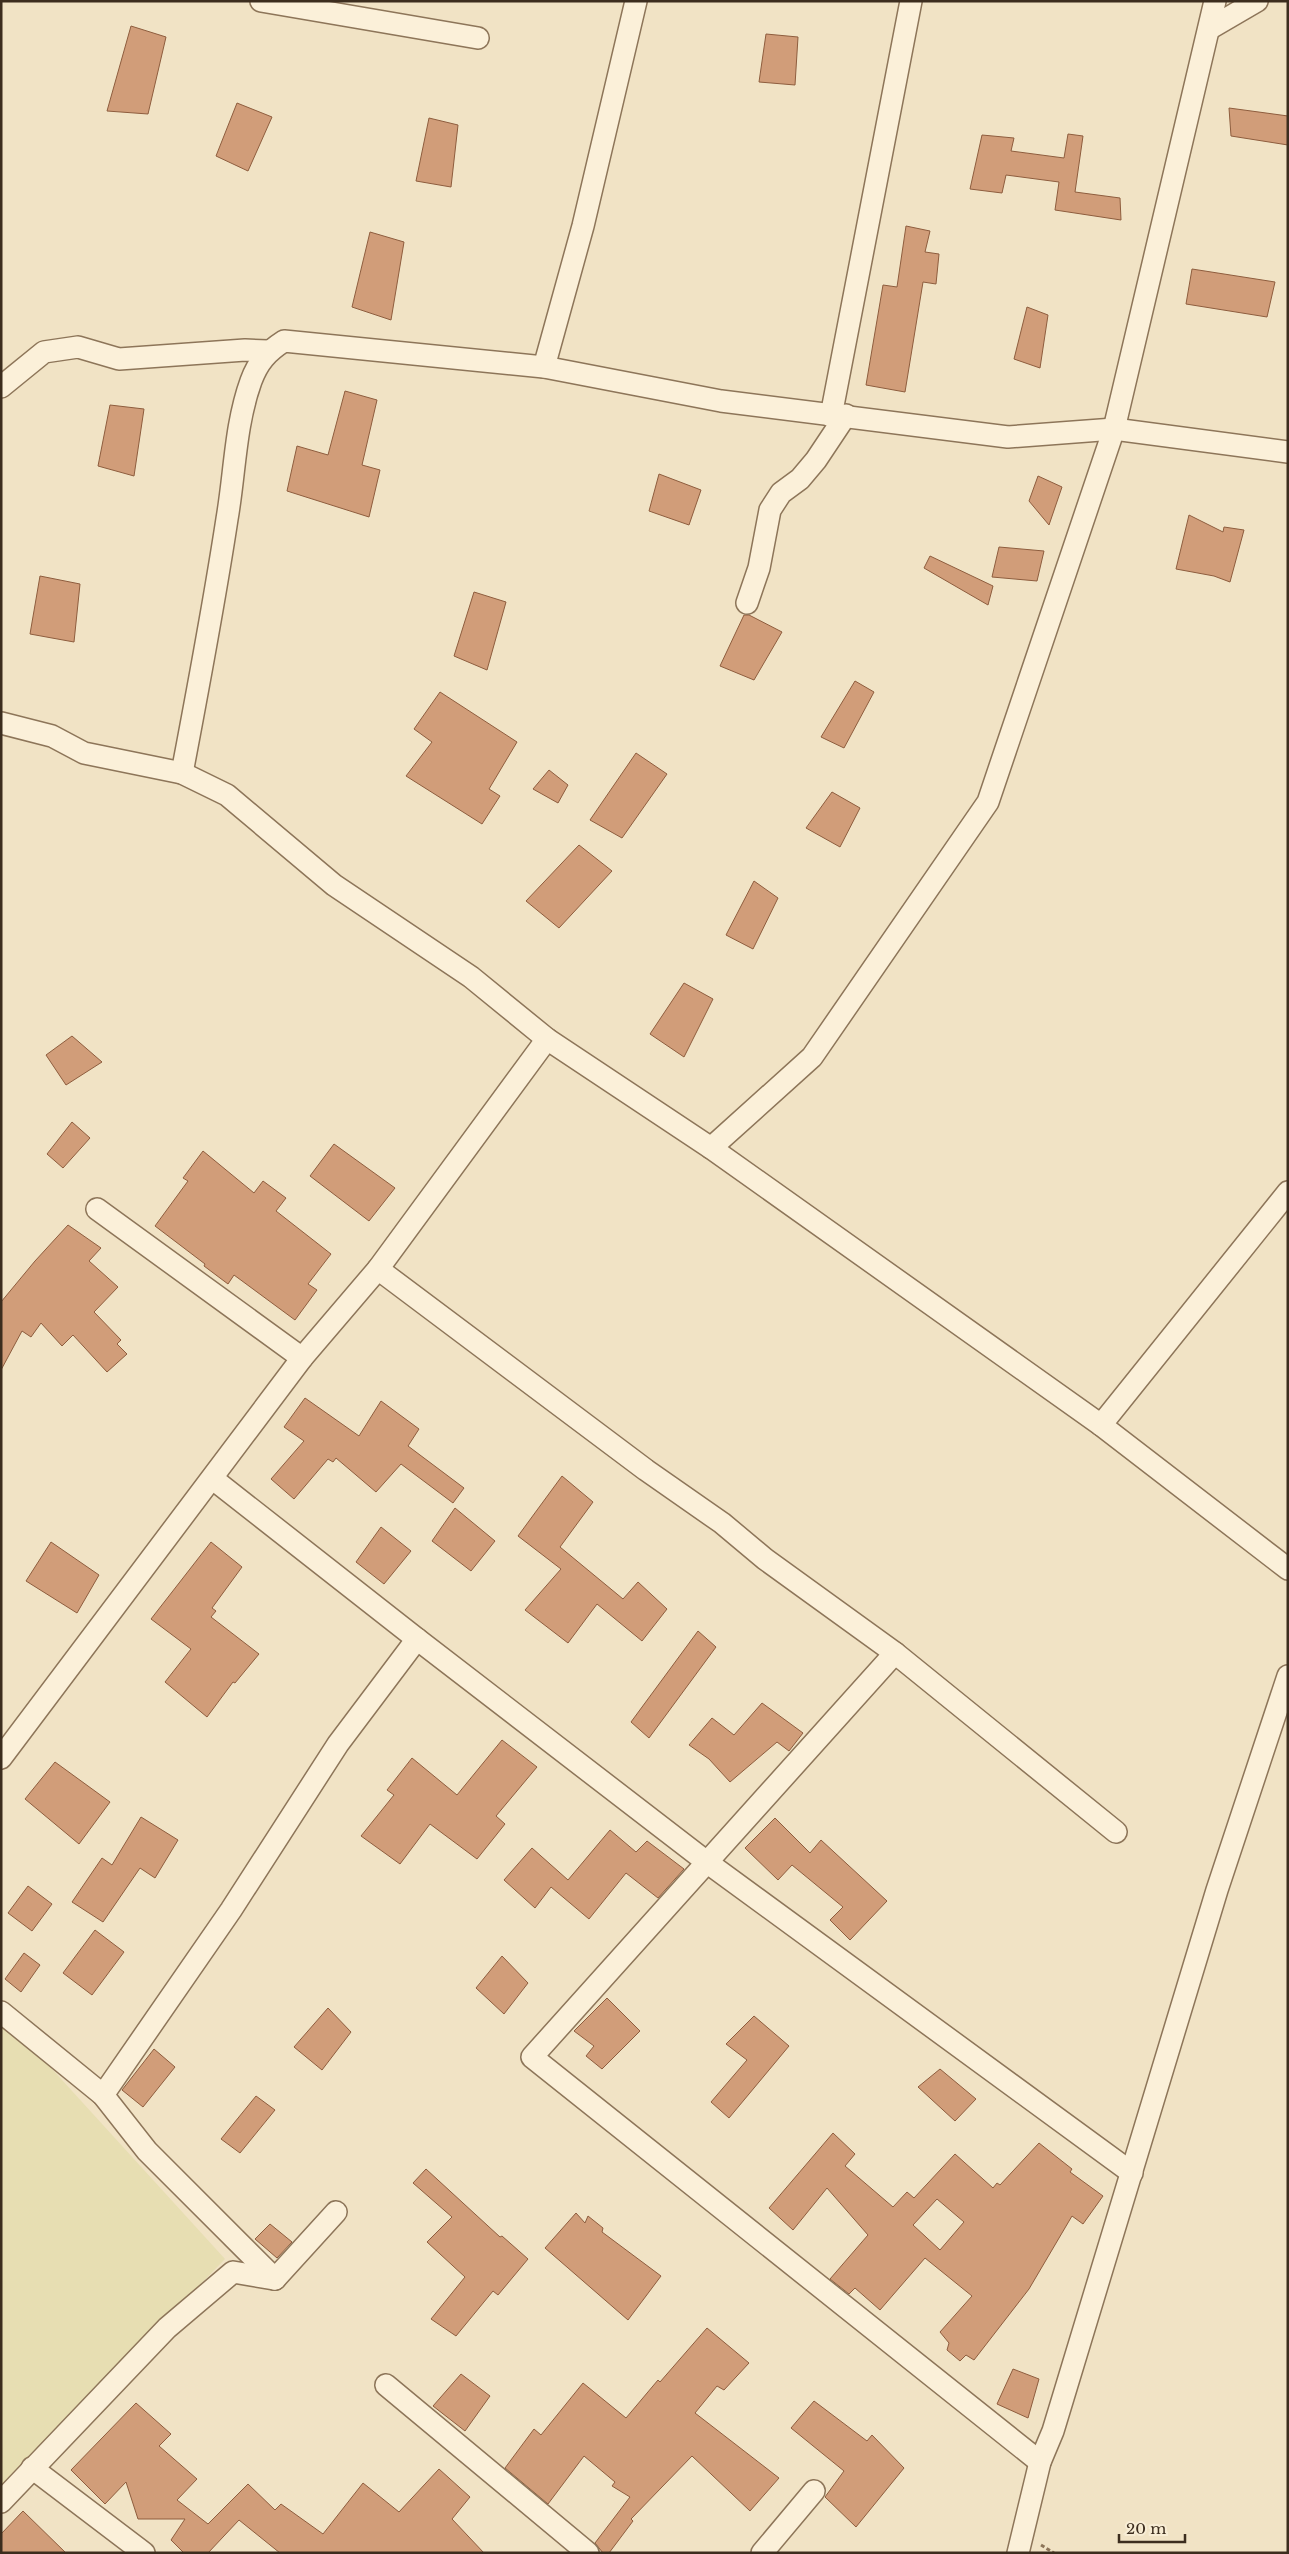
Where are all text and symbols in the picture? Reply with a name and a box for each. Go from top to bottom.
scale bar [1119,2512,1185,2544]
text: 20 m [1126,2519,1166,2538]

